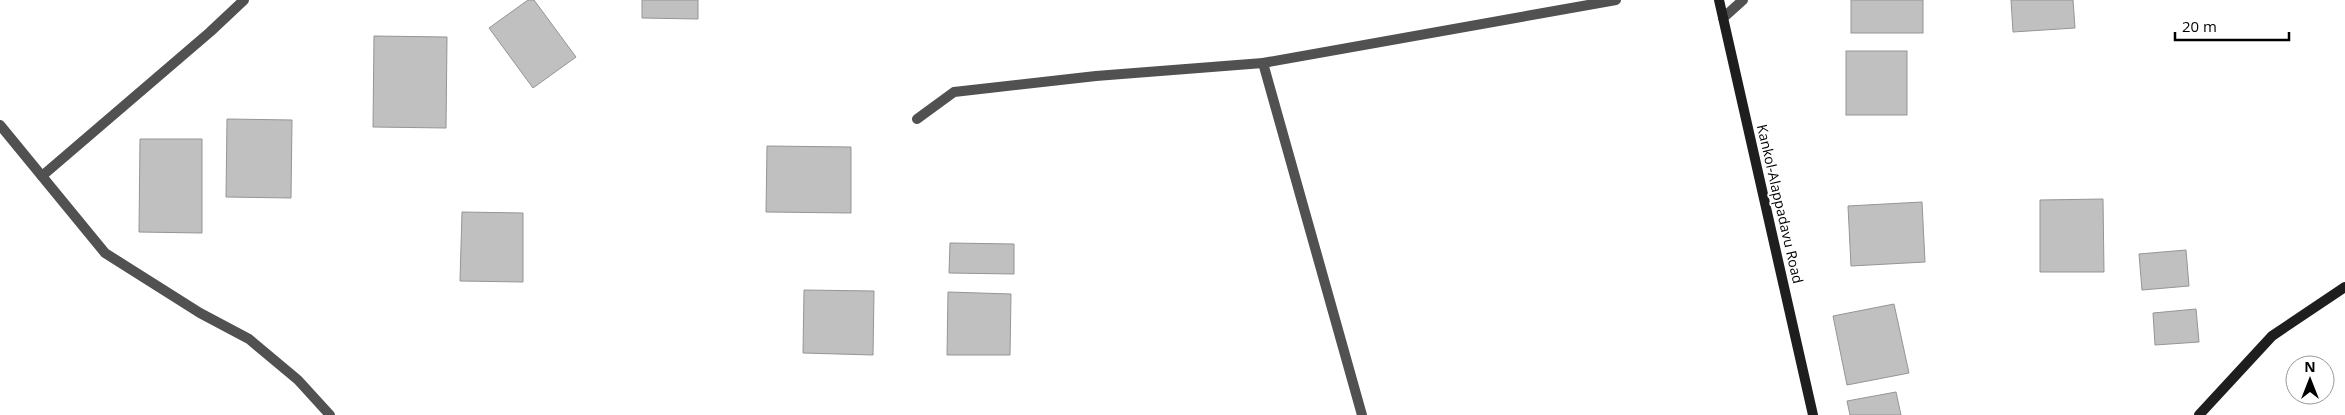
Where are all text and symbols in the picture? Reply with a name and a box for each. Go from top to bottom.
scale bar [2175,10,2289,42]
text: 20 m [2182,16,2217,36]
street label: Kankol-Alappadavu Road [1753,122,1808,285]
north arrow [2285,355,2335,405]
text: N [2304,357,2316,376]

